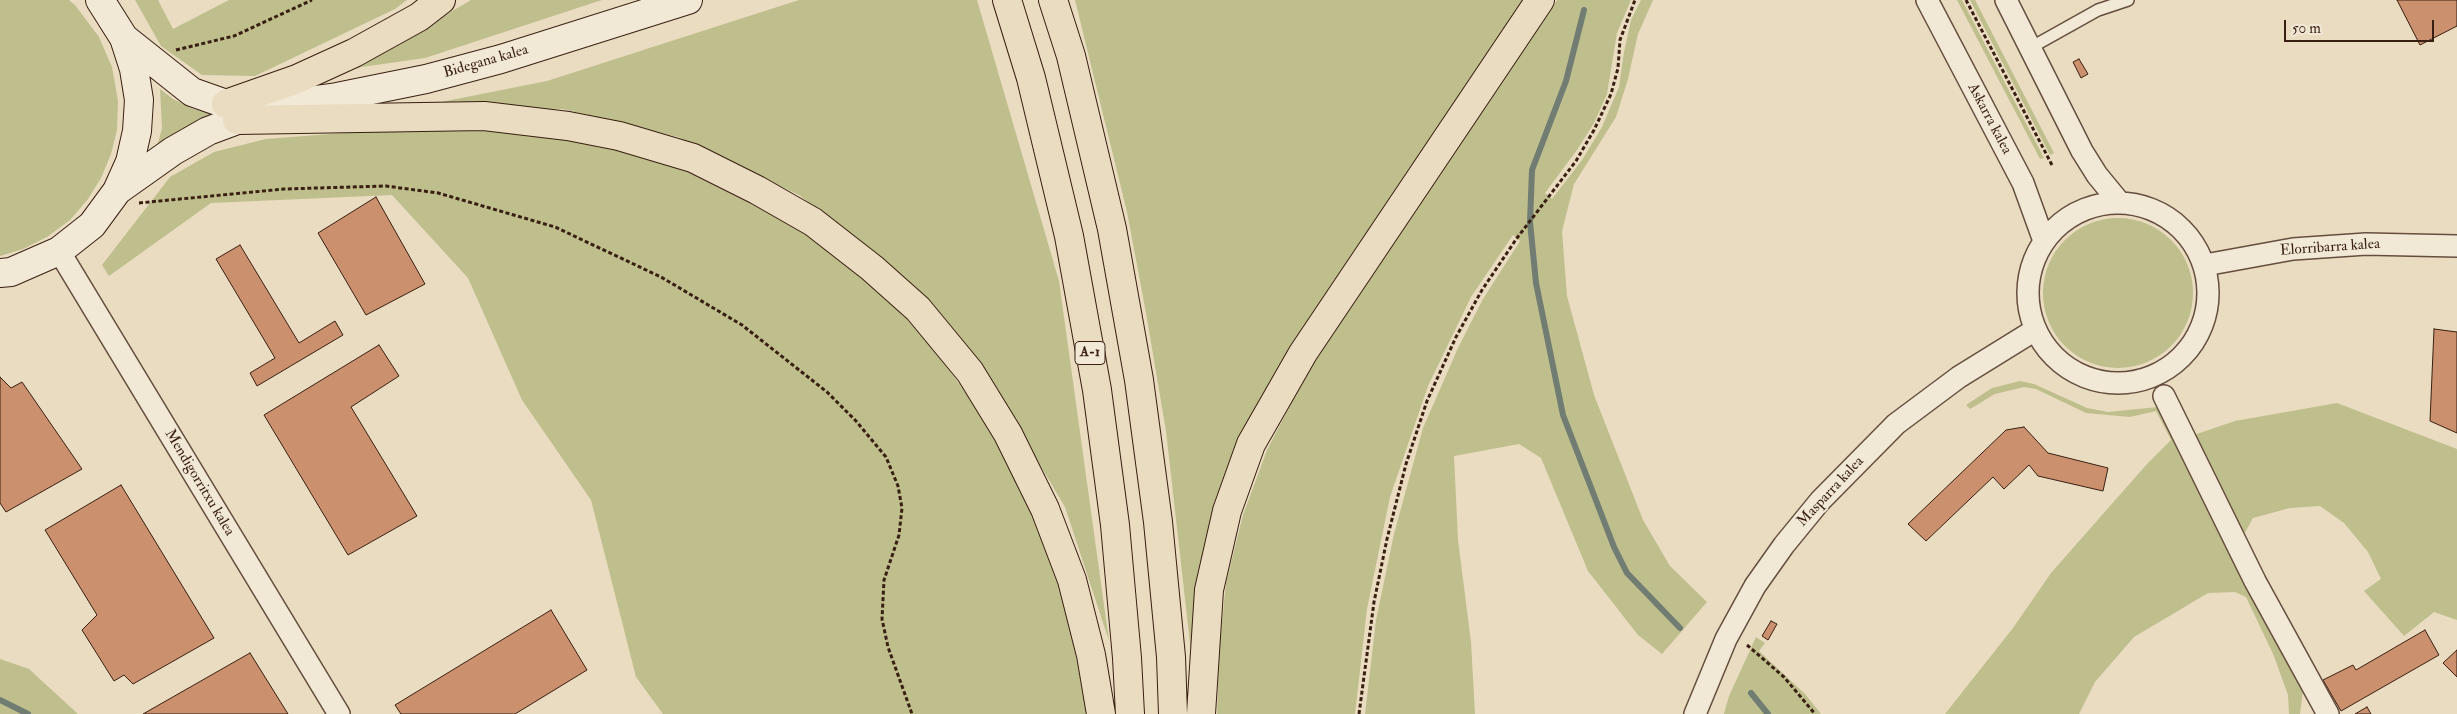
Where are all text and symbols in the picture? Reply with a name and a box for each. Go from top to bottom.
scale bar [2287,10,2437,42]
text: 50 m [2292,19,2321,38]
street label: Bidegana kalea [442,41,530,83]
street label: Askarra kalea [1963,80,2015,158]
street label: Elorribarra kalea [2279,236,2381,260]
road number: A-1 [1075,342,1105,364]
street label: Mendigorritxu kalea [160,426,238,540]
street label: Masparra kalea [1794,453,1868,531]

